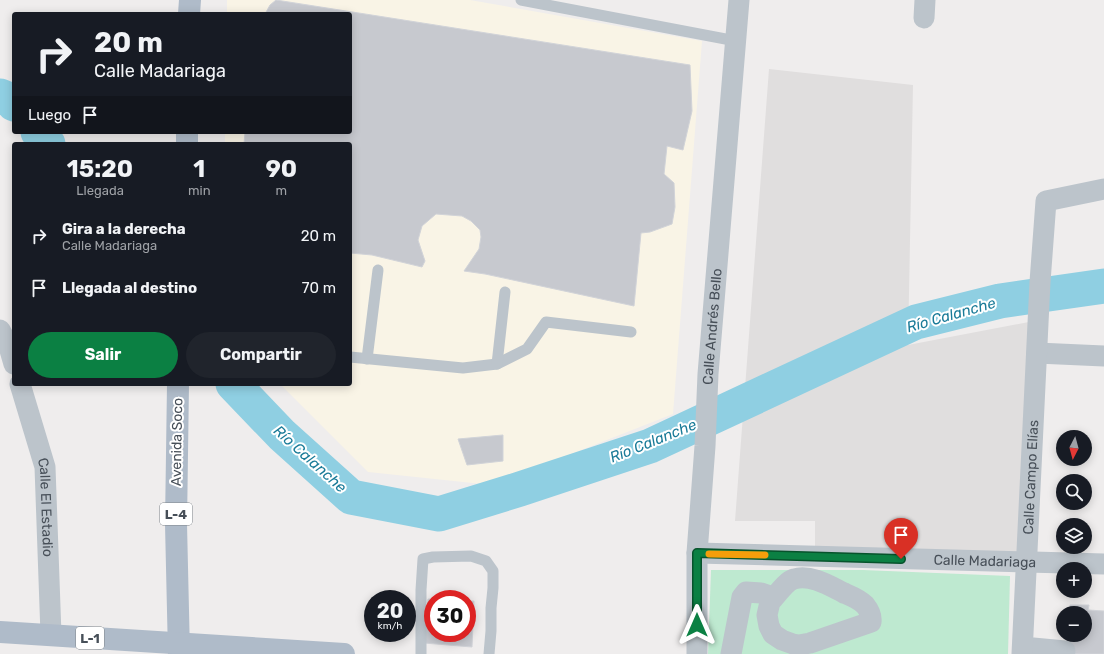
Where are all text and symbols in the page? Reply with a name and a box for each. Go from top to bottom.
text: 20 m [94,26,163,59]
icon: right [28,28,80,80]
text: Calle Madariaga [94,60,226,82]
icon: arrive [79,104,101,126]
text: Luego [28,106,71,124]
text: 15:20 [67,155,133,183]
text: 1 [193,155,205,183]
text: 90 [265,155,297,183]
text: Llegada [76,183,124,198]
text: min [188,183,211,198]
text: m [276,183,287,198]
text: Gira a la derecha [62,220,186,238]
icon: right [28,225,50,247]
text: 20 m [301,227,336,245]
text: Calle Madariaga [62,238,157,253]
street label: Calle Andrés Bello [699,268,725,385]
icon: arrive [28,277,50,299]
text: Llegada al destino [62,279,197,297]
text: 70 m [302,279,336,297]
water label: Río Calanche [904,294,998,336]
button: Salir [28,332,178,378]
button: Compartir [186,332,336,378]
street label: Avenida Soco [168,398,186,486]
water label: Río Calanche [607,415,700,467]
street label: Calle Campo Elías [1019,420,1042,535]
water label: Río Calanche [270,422,351,497]
north arrow [1056,430,1092,466]
map controls [1056,430,1092,642]
street label: Calle El Estadio [34,456,57,557]
button: search [1056,474,1092,510]
road number: L-4 [160,503,192,525]
pin [884,518,918,559]
button: layers [1056,518,1092,554]
icon: arrive [890,524,912,546]
street label: Calle Madariaga [933,551,1036,571]
button: + [1056,562,1092,598]
speed limit sign: 30 [424,590,476,642]
text: 20 [377,599,403,623]
position arrow [676,604,718,646]
button: − [1056,606,1092,642]
text: km/h [378,620,402,632]
road number: L-1 [76,627,104,649]

